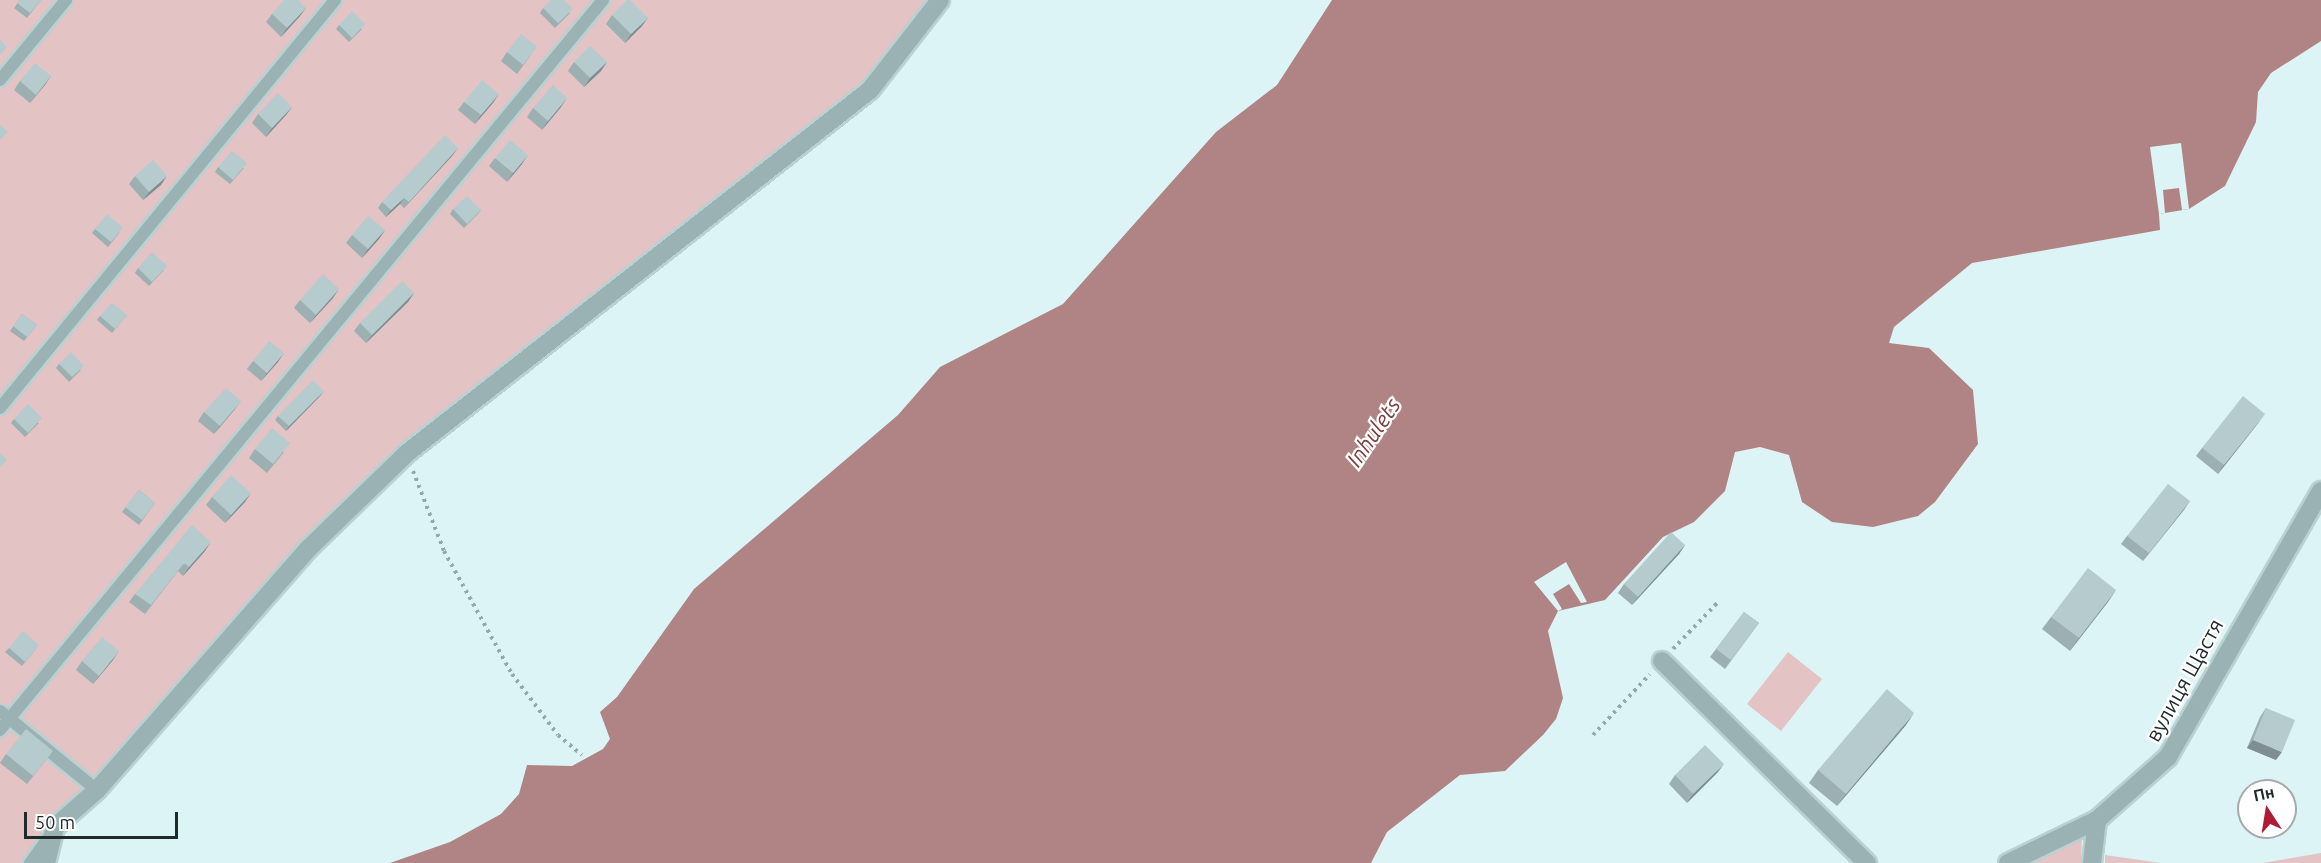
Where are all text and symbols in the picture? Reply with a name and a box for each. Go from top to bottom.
water label: Inhulets [1340,393,1406,471]
street label: вулиця Щастя [2140,614,2228,746]
north arrow [2237,779,2297,839]
text: Пн [2252,782,2276,804]
scale bar [27,800,182,838]
text: 50 m [35,812,75,832]

